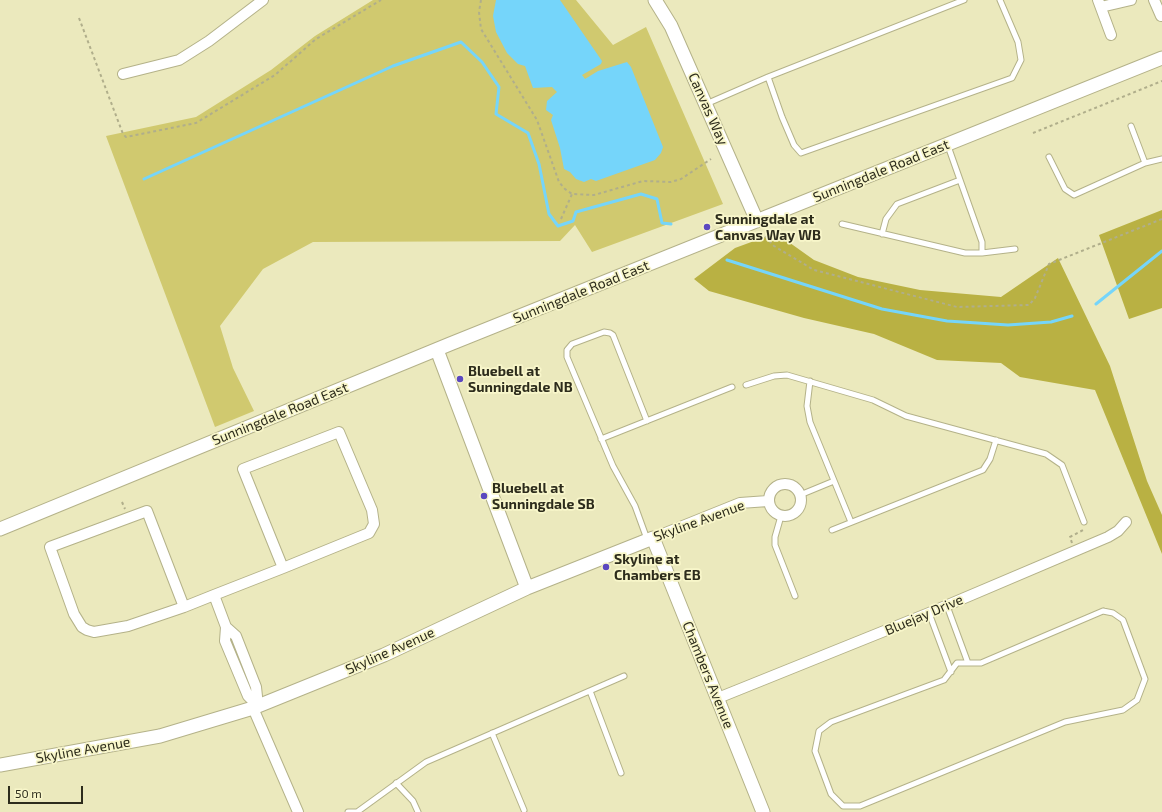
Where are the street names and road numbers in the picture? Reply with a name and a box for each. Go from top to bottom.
street label: Canvas Way [685,70,731,148]
street label: Sunningdale Road East [810,136,952,206]
street label: Sunningdale Road East [510,257,652,327]
street label: Sunningdale Road East [209,379,351,449]
street label: Skyline Avenue [651,497,747,545]
street label: Bluejay Drive [882,591,966,639]
street label: Chambers Avenue [679,619,737,731]
street label: Skyline Avenue [343,624,437,678]
street label: Skyline Avenue [34,733,132,767]

